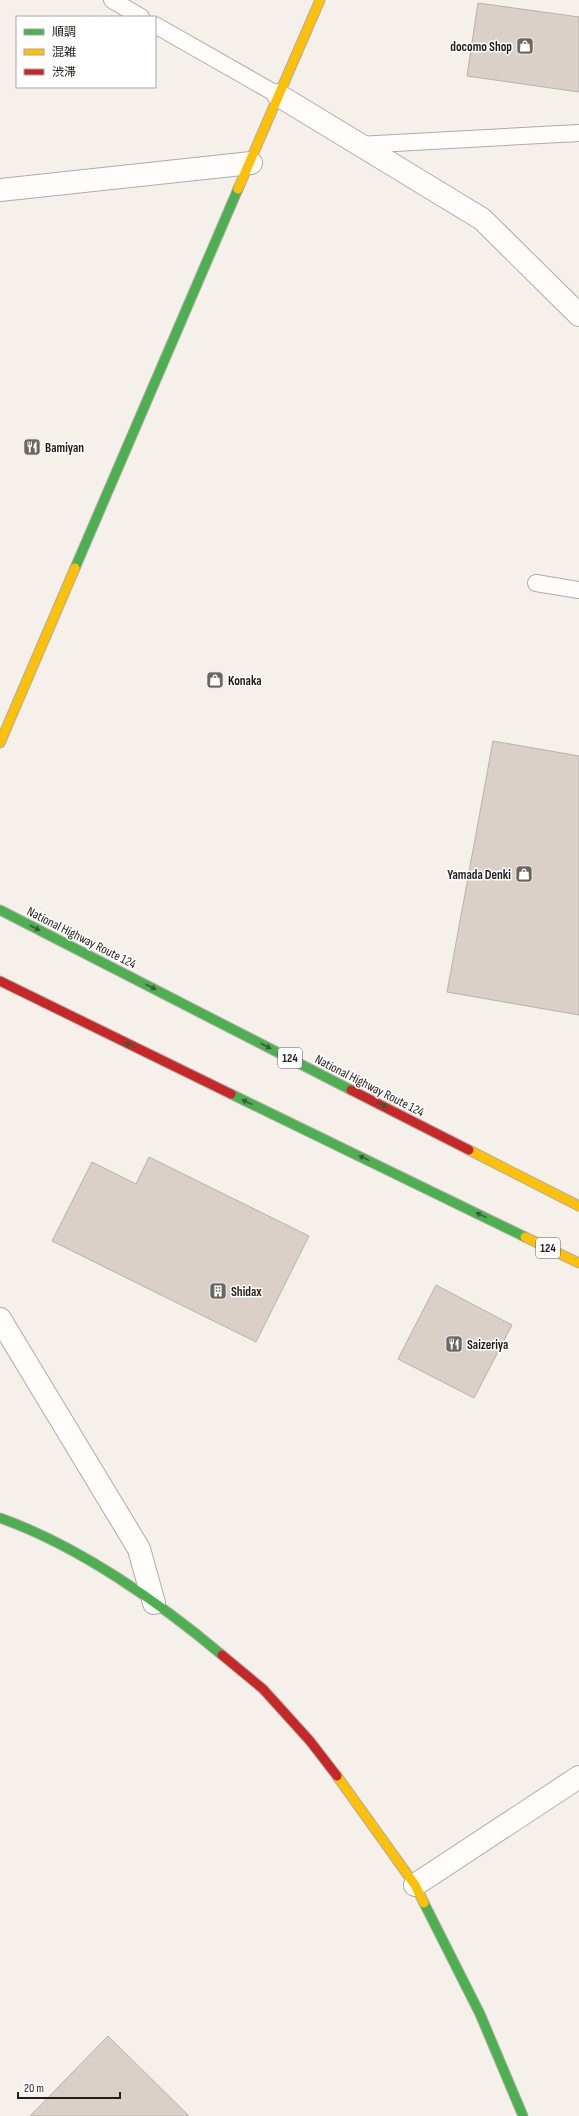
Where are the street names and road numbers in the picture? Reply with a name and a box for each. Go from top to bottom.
street label: National Highway Route 124 [24,903,139,973]
road number: 124 [278,1048,302,1068]
street label: National Highway Route 124 [312,1051,427,1121]
road number: 124 [536,1238,560,1258]

